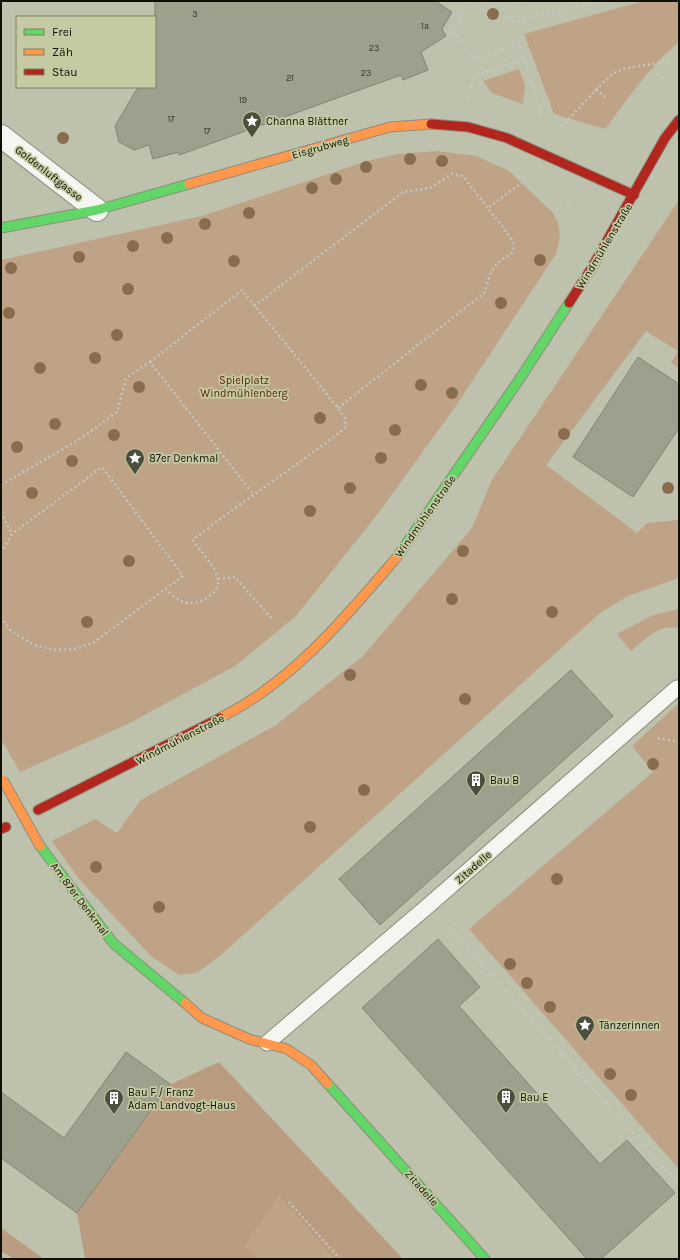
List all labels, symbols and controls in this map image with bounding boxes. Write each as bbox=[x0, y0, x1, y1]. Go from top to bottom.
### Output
house number: 3 bbox=[192, 9, 198, 19]
legend bbox=[16, 16, 156, 88]
house number: 1a bbox=[421, 21, 429, 31]
text: Frei bbox=[52, 25, 72, 39]
house number: 23 bbox=[369, 43, 379, 53]
text: Zäh bbox=[52, 45, 73, 59]
text: Stau bbox=[52, 65, 78, 79]
house number: 23 bbox=[361, 68, 371, 78]
house number: 21 bbox=[286, 73, 294, 83]
house number: 19 bbox=[239, 95, 247, 105]
place icon: Channa Blättner bbox=[241, 110, 263, 138]
house number: 17 bbox=[167, 114, 175, 124]
place label: Channa Blättner bbox=[266, 115, 348, 128]
house number: 17 bbox=[203, 126, 211, 136]
street label: Eisgrubweg bbox=[290, 133, 351, 162]
street label: Goldenluftgasse bbox=[12, 143, 85, 204]
street label: Windmühlenstraße bbox=[574, 201, 635, 291]
park label: Spielplatz Windmühlenberg bbox=[200, 374, 288, 400]
place icon: 87er Denkmal bbox=[124, 447, 146, 475]
place label: 87er Denkmal bbox=[149, 452, 218, 465]
street label: Windmühlenstraße bbox=[392, 472, 459, 560]
street label: Windmühlenstraße bbox=[134, 711, 227, 767]
building icon: Bau B bbox=[465, 769, 487, 797]
place label: Bau B bbox=[490, 774, 519, 787]
street label: Zitadelle bbox=[452, 848, 494, 887]
street label: Am 87er Denkmal bbox=[48, 860, 111, 939]
place icon: Tänzerinnen bbox=[574, 1014, 596, 1042]
place label: Tänzerinnen bbox=[599, 1019, 660, 1032]
place label: Bau F / Franz Adam Landvogt-Haus bbox=[128, 1086, 236, 1112]
building icon: Bau E bbox=[495, 1086, 517, 1114]
building icon: Bau F / Franz Adam Landvogt-Haus bbox=[103, 1087, 125, 1115]
place label: Bau E bbox=[520, 1091, 548, 1104]
street label: Zitadelle bbox=[402, 1168, 441, 1209]

